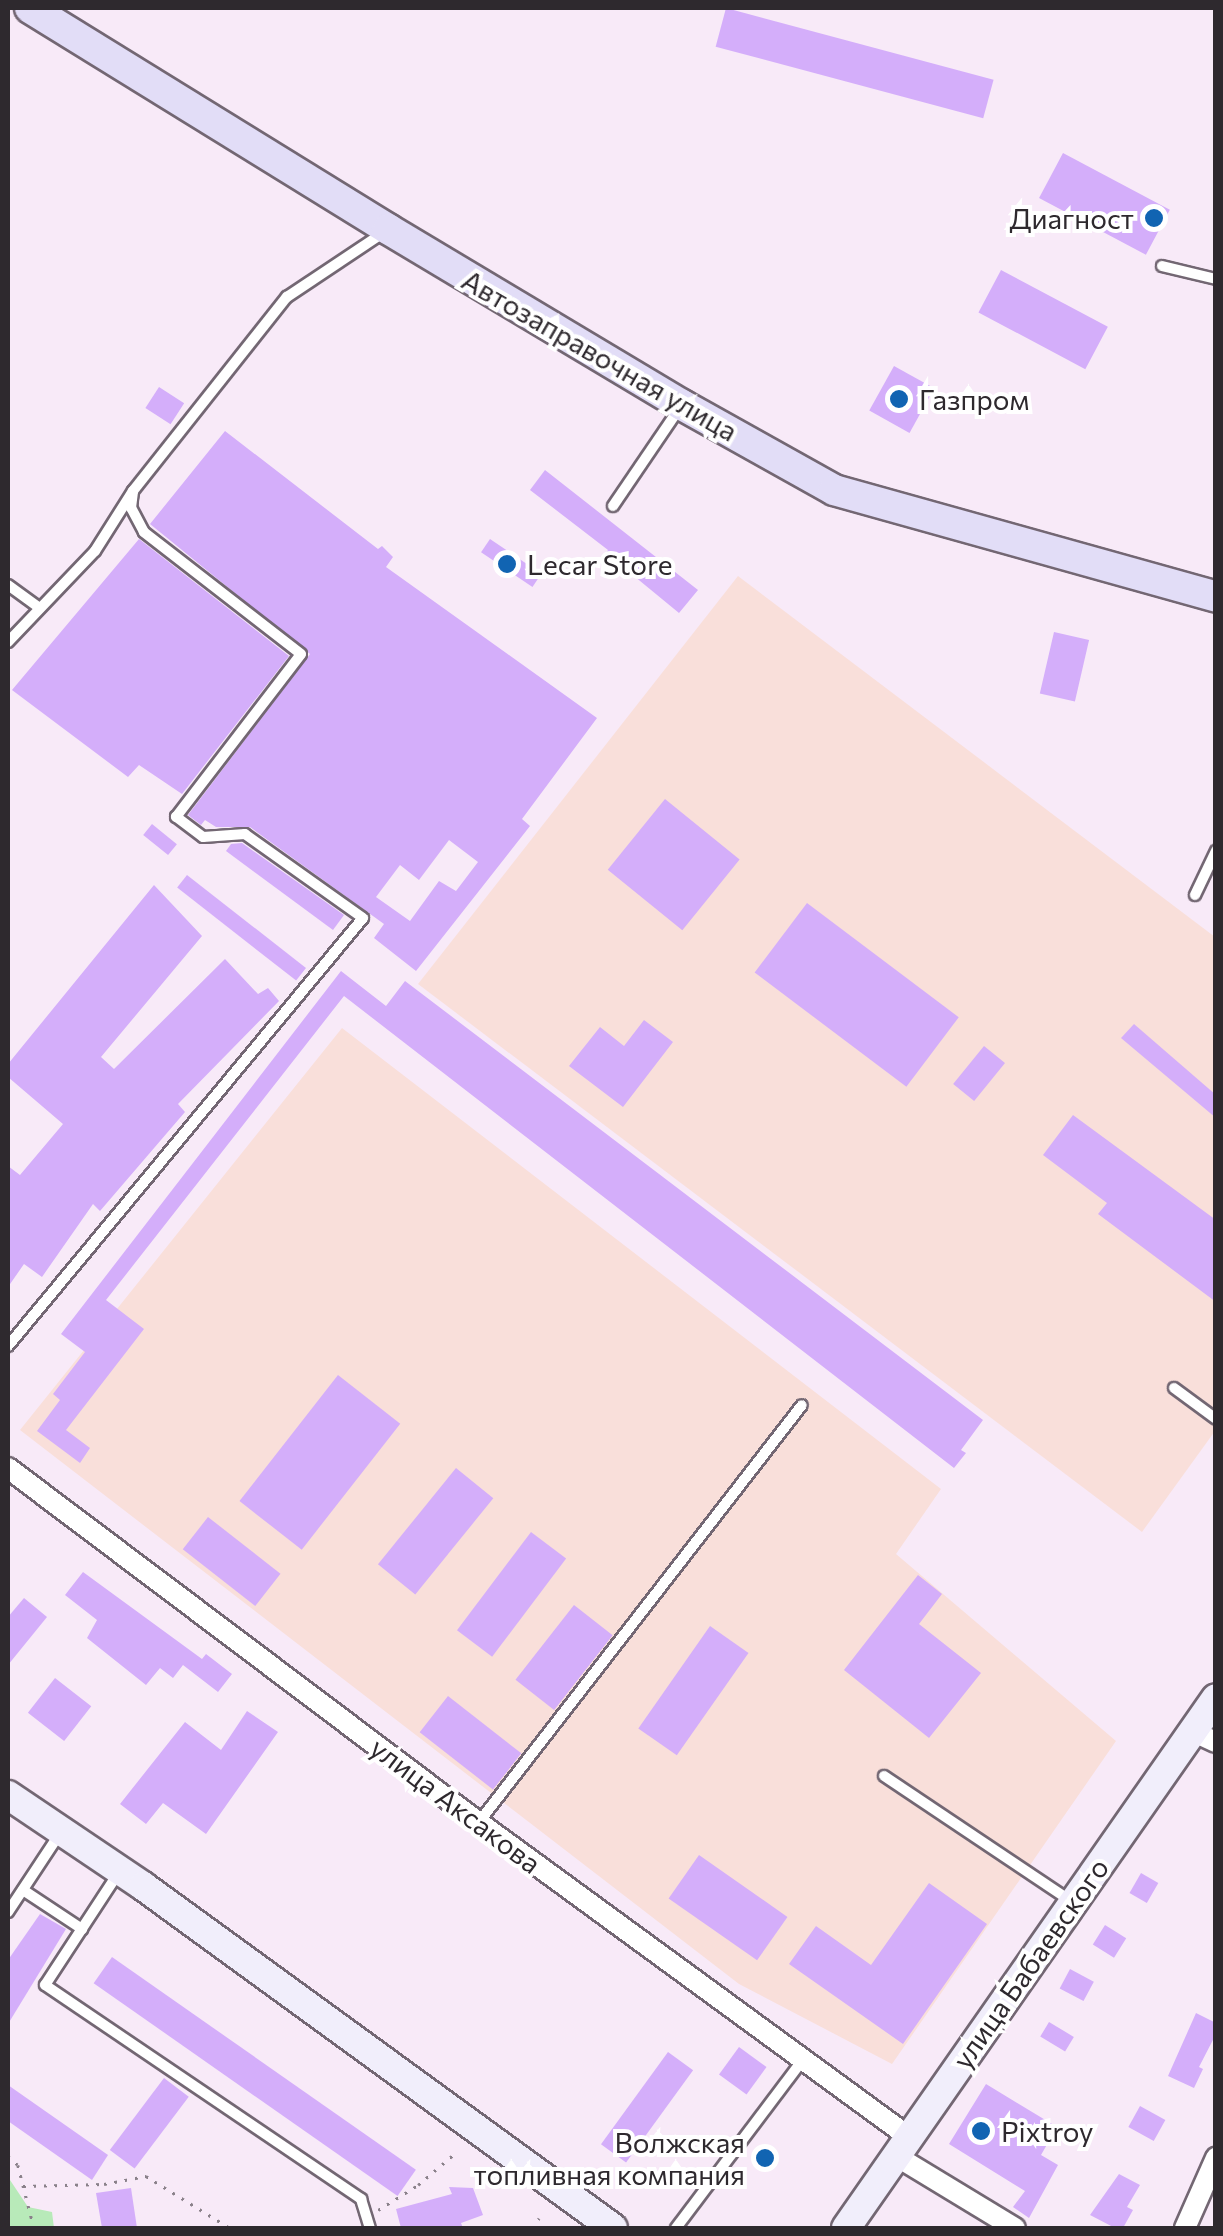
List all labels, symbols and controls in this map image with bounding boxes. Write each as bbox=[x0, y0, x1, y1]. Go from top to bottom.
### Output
place label: Диагност bbox=[1010, 201, 1134, 235]
marker: Диагност bbox=[1143, 207, 1165, 229]
street label: Автозаправочная улица bbox=[456, 262, 744, 448]
place label: Газпром bbox=[919, 382, 1029, 416]
marker: Газпром bbox=[888, 388, 910, 410]
place label: Lecar Store bbox=[527, 547, 672, 581]
marker: Lecar Store bbox=[496, 553, 518, 575]
street label: улица Аксакова bbox=[364, 1730, 548, 1880]
street label: улица Бабаевского bbox=[945, 1851, 1115, 2075]
place label: Pixtroy bbox=[1001, 2114, 1094, 2148]
marker: Pixtroy bbox=[970, 2120, 992, 2142]
place label: Волжская топливная компания bbox=[474, 2125, 745, 2191]
marker: Волжская топливная компания bbox=[754, 2147, 776, 2169]

